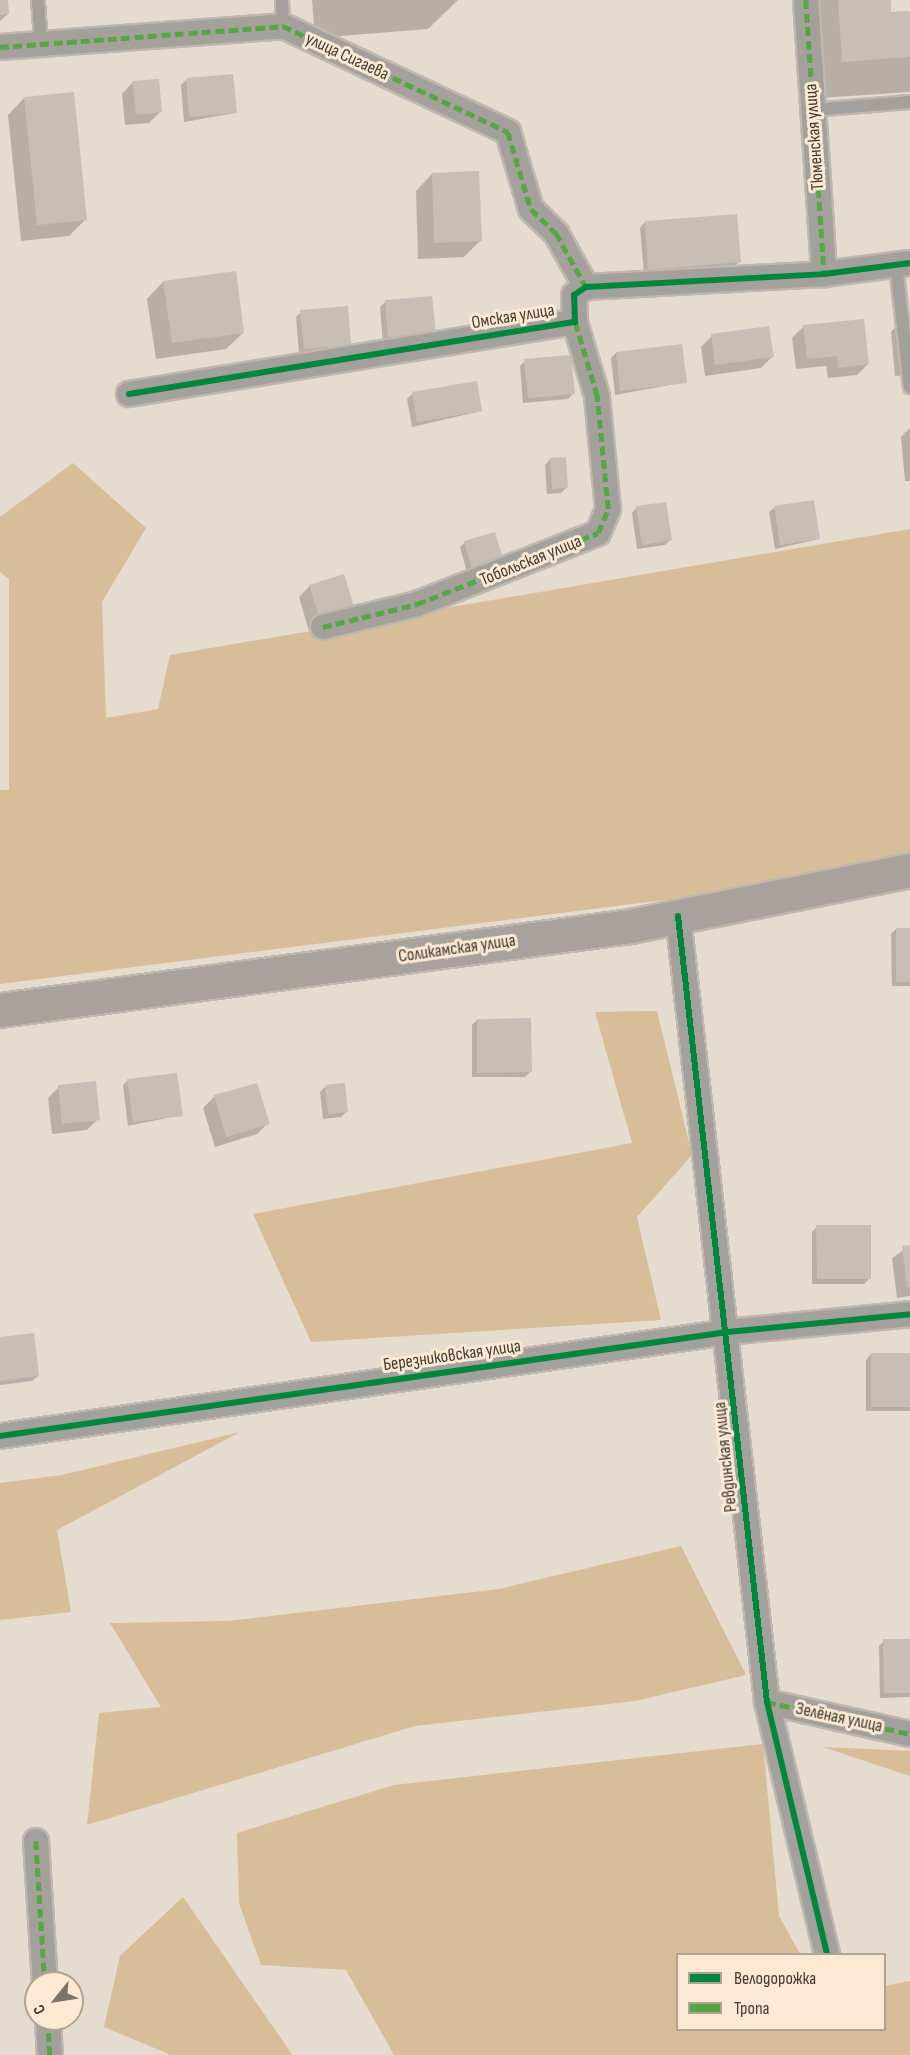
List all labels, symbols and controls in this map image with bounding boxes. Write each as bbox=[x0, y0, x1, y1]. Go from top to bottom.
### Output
street label: улица Сигаева bbox=[302, 28, 392, 86]
street label: Тюменская улица bbox=[801, 83, 829, 191]
street label: Омская улица bbox=[470, 300, 556, 334]
street label: Тобольская улица bbox=[477, 531, 585, 591]
street label: Соликамская улица bbox=[397, 930, 517, 968]
street label: Березниковская улица bbox=[382, 1336, 522, 1376]
street label: Ревдинская улица bbox=[709, 1401, 743, 1513]
street label: Зелёная улица bbox=[794, 1698, 884, 1738]
legend bbox=[676, 1953, 886, 2031]
text: Велодорожка bbox=[734, 1968, 816, 1989]
north arrow bbox=[24, 1971, 84, 2031]
text: Тропа bbox=[734, 1998, 770, 2019]
text: С bbox=[29, 2001, 50, 2018]

